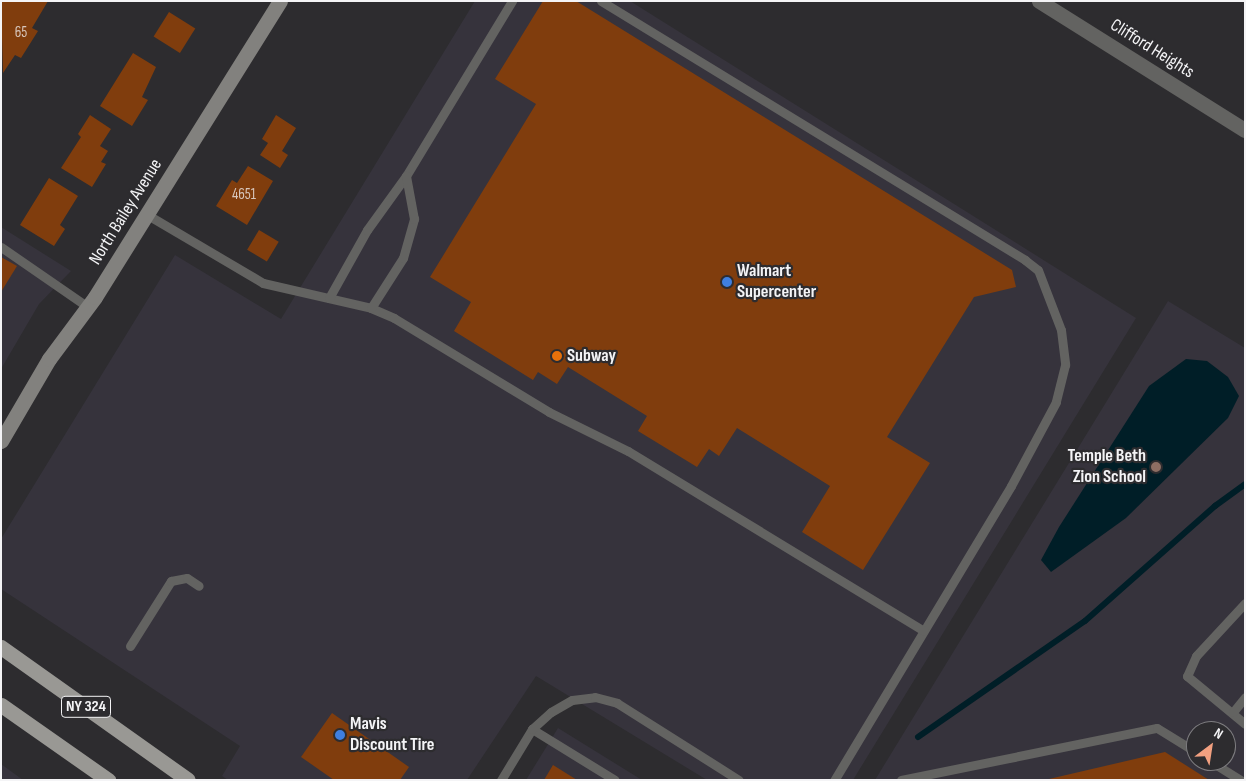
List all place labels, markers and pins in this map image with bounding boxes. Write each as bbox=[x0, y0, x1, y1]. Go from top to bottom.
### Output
place label: Walmart Supercenter bbox=[737, 261, 816, 304]
marker: Walmart Supercenter bbox=[721, 276, 733, 288]
place label: Subway bbox=[567, 345, 616, 367]
marker: Subway bbox=[551, 350, 563, 362]
place label: Temple Beth Zion School bbox=[1068, 446, 1146, 488]
marker: Temple Beth Zion School bbox=[1150, 461, 1162, 473]
place label: Mavis Discount Tire bbox=[350, 714, 435, 756]
marker: Mavis Discount Tire bbox=[334, 729, 346, 741]

